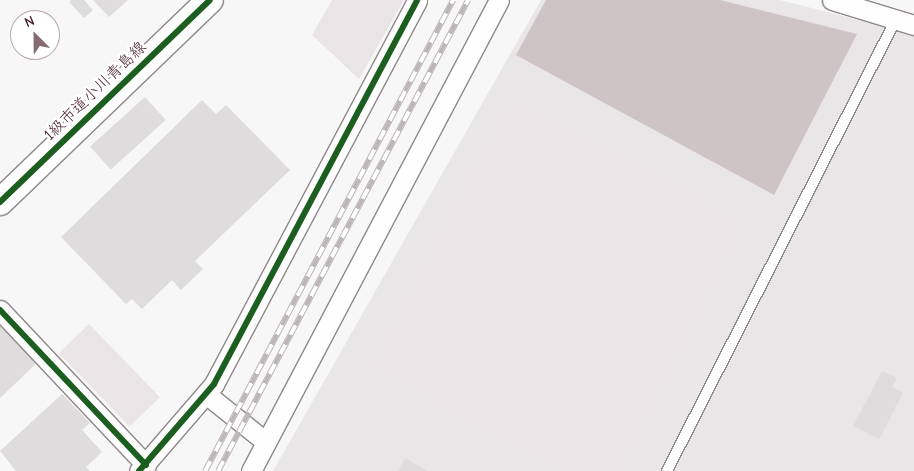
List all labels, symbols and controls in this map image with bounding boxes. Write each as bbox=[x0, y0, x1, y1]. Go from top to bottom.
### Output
north arrow bbox=[10, 10, 60, 60]
text: N bbox=[22, 12, 37, 31]
street label: 1級市道小川青島線 bbox=[40, 37, 150, 145]

